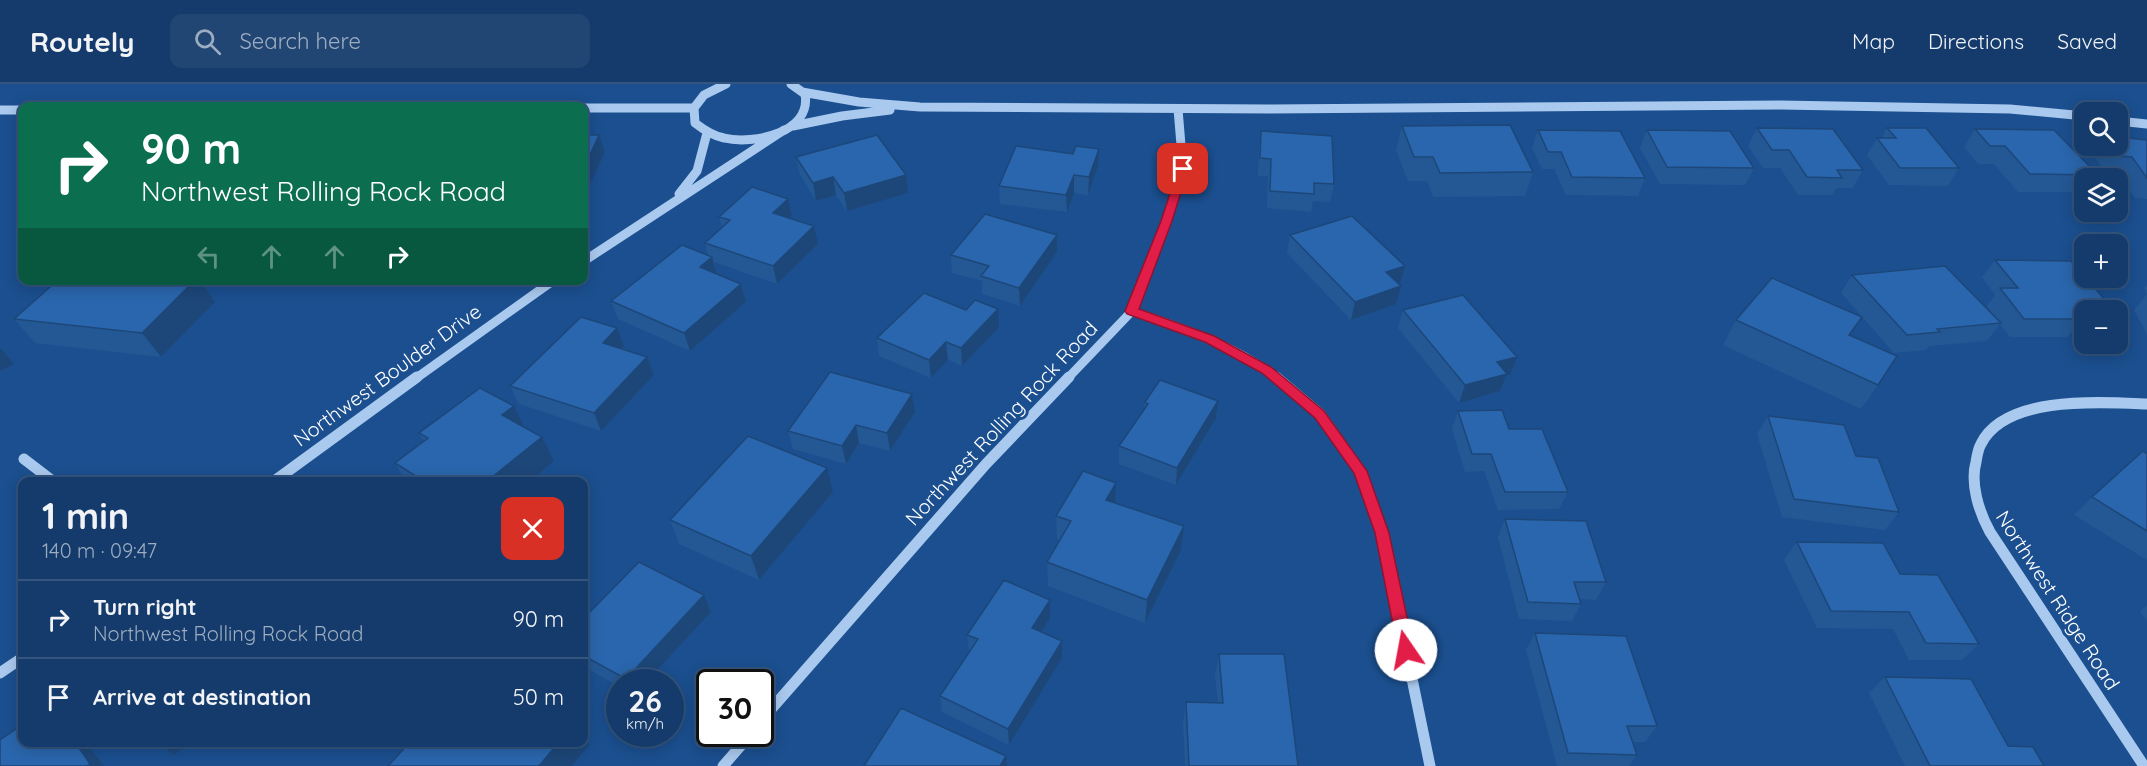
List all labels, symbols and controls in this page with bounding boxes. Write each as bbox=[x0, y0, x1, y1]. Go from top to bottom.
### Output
search box bbox=[170, 14, 590, 68]
text: Routely bbox=[30, 24, 134, 59]
icon: search bbox=[191, 25, 224, 58]
text: Search here bbox=[239, 27, 361, 55]
text: Map bbox=[1852, 28, 1895, 54]
text: Directions bbox=[1928, 28, 2024, 54]
text: Saved bbox=[2057, 28, 2117, 54]
map controls bbox=[2074, 102, 2128, 354]
button: search bbox=[2074, 102, 2128, 156]
text: 90 m bbox=[141, 122, 241, 175]
icon: right bbox=[42, 126, 120, 204]
pin bbox=[1157, 143, 1208, 194]
icon: arrive bbox=[1166, 152, 1199, 185]
button: layers bbox=[2074, 168, 2128, 222]
text: Northwest Rolling Rock Road bbox=[141, 174, 506, 208]
button: + bbox=[2074, 234, 2128, 288]
icon: left bbox=[192, 240, 225, 273]
icon: ahead bbox=[255, 240, 288, 273]
icon: ahead bbox=[318, 240, 351, 273]
icon: right bbox=[381, 240, 414, 273]
street label: Northwest Boulder Drive bbox=[288, 298, 486, 452]
button: − bbox=[2074, 300, 2128, 354]
street label: Northwest Rolling Rock Road bbox=[900, 316, 1102, 530]
text: 1 min bbox=[42, 493, 129, 538]
button: close bbox=[501, 497, 564, 560]
street label: Northwest Ridge Road bbox=[1991, 506, 2125, 694]
text: 140 m · 09:47 bbox=[42, 538, 157, 563]
text: Turn right bbox=[93, 593, 197, 621]
icon: right bbox=[42, 603, 75, 636]
text: 90 m bbox=[513, 605, 564, 633]
position arrow bbox=[1374, 618, 1438, 682]
text: Northwest Rolling Rock Road bbox=[93, 621, 363, 646]
speed limit sign: 30 bbox=[696, 669, 774, 747]
icon: arrive bbox=[42, 681, 75, 714]
text: 26 bbox=[628, 682, 662, 720]
text: Arrive at destination bbox=[93, 683, 311, 711]
text: 50 m bbox=[513, 683, 564, 711]
text: km/h bbox=[626, 714, 664, 733]

